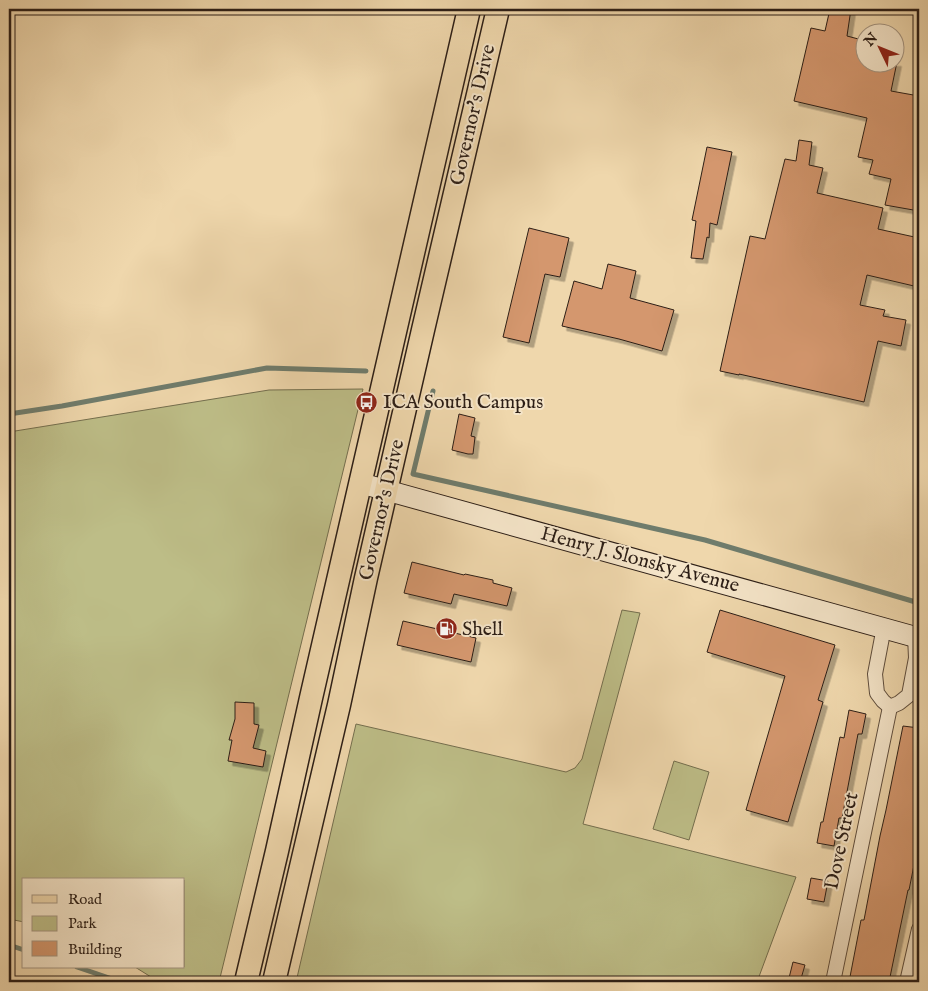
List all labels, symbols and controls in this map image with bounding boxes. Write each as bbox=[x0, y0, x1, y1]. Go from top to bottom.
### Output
north arrow bbox=[856, 22, 906, 72]
text: N bbox=[860, 29, 882, 51]
street label: Governor's Drive bbox=[445, 42, 501, 188]
bus stop icon: ICA South Campus bbox=[355, 390, 379, 414]
place label: ICA South Campus bbox=[383, 390, 543, 415]
street label: Governor's Drive bbox=[354, 437, 410, 583]
street label: Henry J. Slonsky Avenue bbox=[538, 521, 742, 599]
fuel station icon: Shell bbox=[434, 617, 458, 641]
place label: Shell bbox=[462, 617, 503, 642]
street label: Dove Street bbox=[820, 790, 865, 892]
legend bbox=[22, 878, 185, 968]
text: Road bbox=[68, 890, 103, 909]
text: Park bbox=[68, 914, 98, 933]
text: Building bbox=[68, 940, 123, 959]

